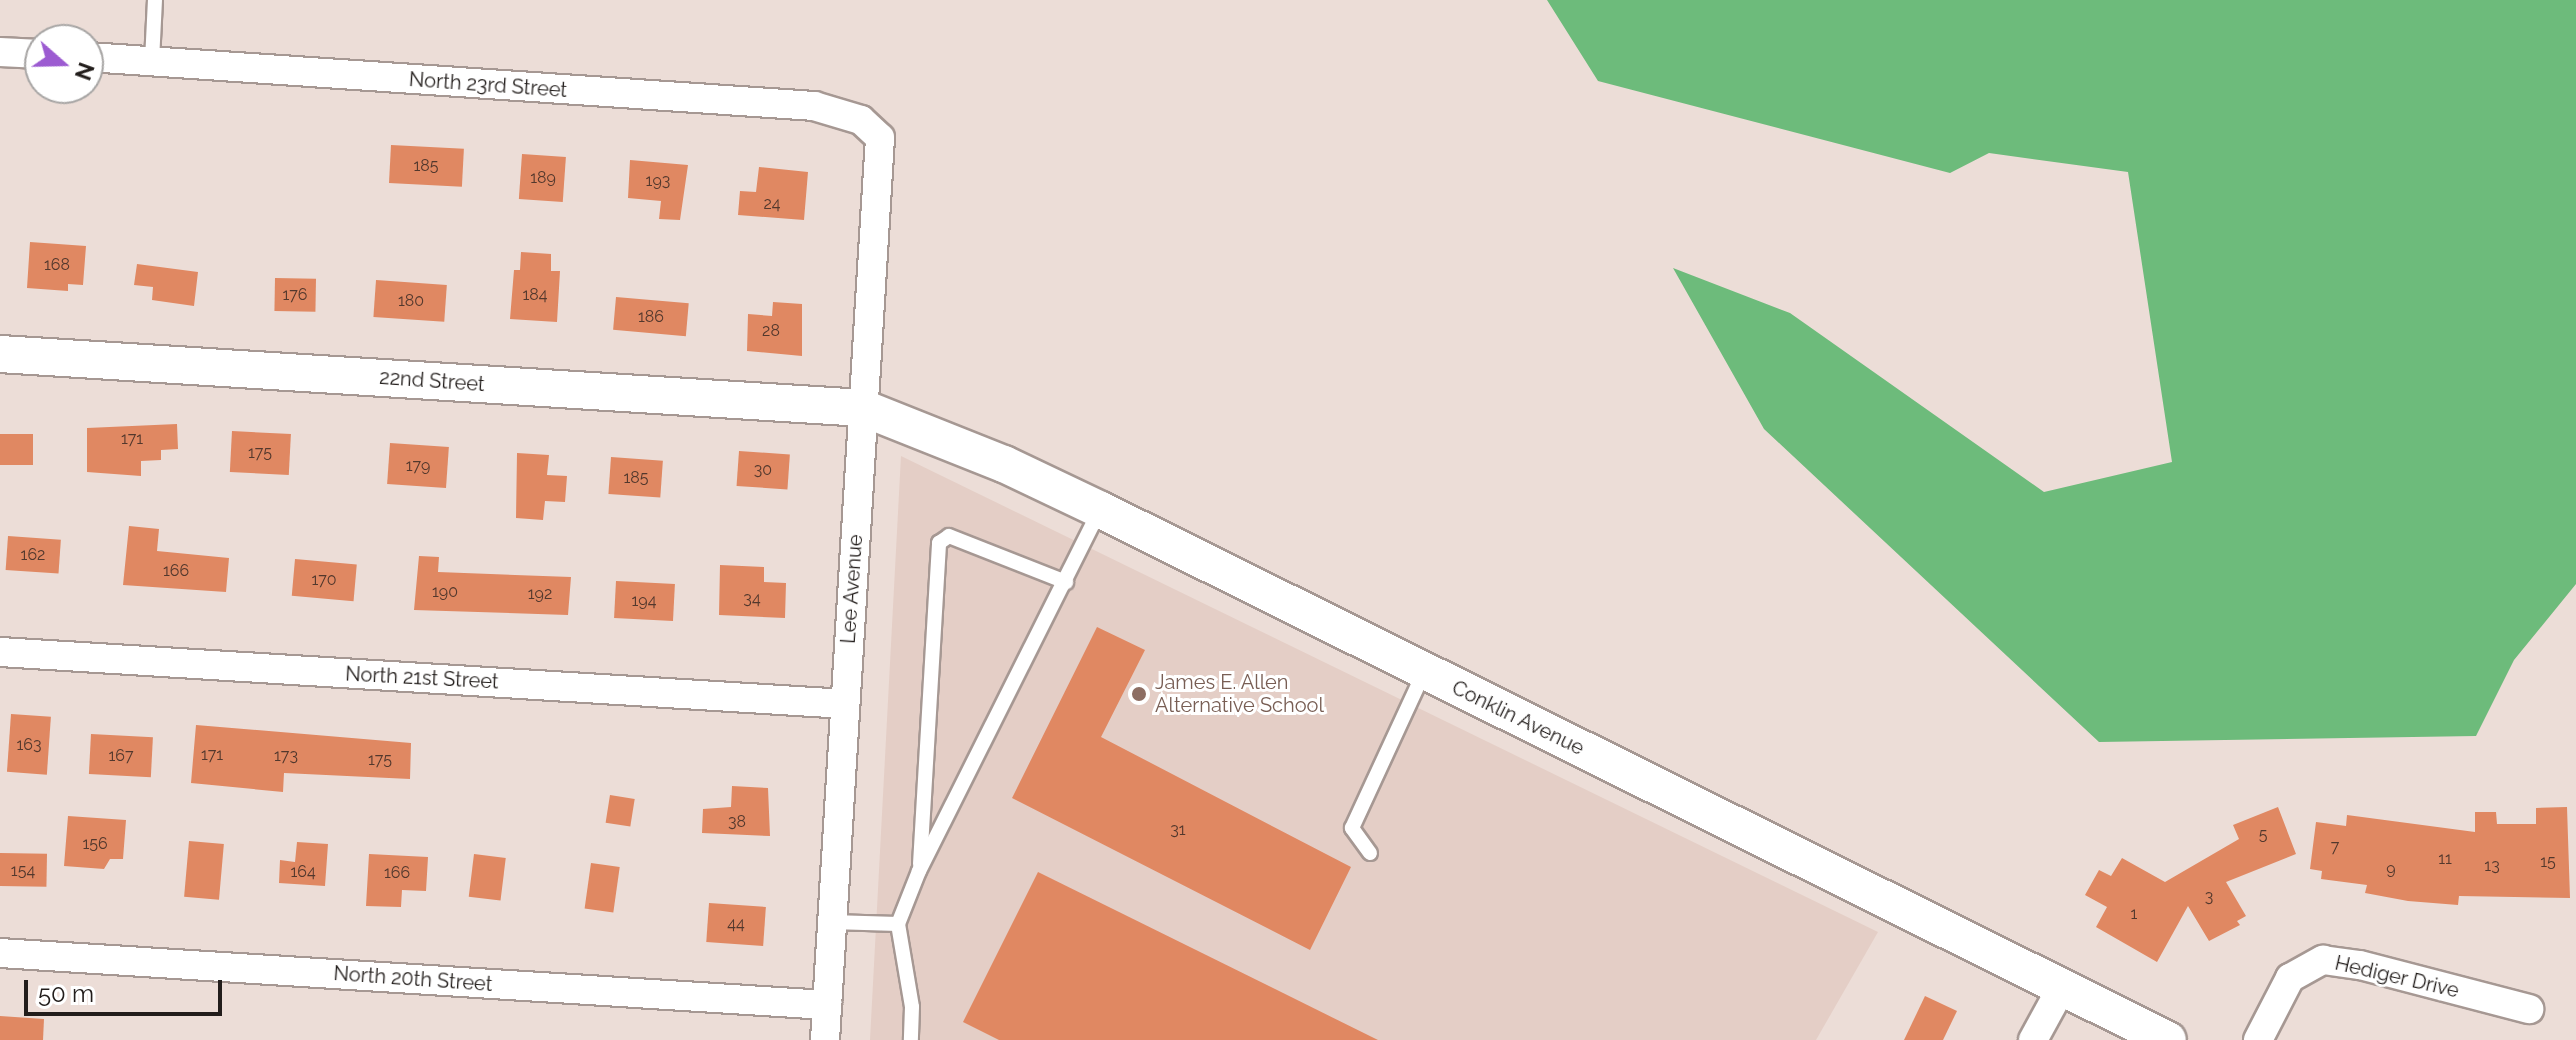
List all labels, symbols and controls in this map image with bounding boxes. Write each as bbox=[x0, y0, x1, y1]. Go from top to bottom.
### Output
north arrow bbox=[24, 24, 104, 104]
text: N bbox=[70, 59, 100, 84]
street label: North 23rd Street bbox=[408, 68, 568, 102]
house number: 185 bbox=[413, 156, 439, 176]
house number: 189 bbox=[530, 168, 556, 188]
house number: 193 bbox=[646, 171, 670, 191]
house number: 24 bbox=[763, 194, 781, 214]
house number: 168 bbox=[44, 255, 70, 275]
house number: 176 bbox=[283, 285, 307, 305]
house number: 184 bbox=[522, 285, 548, 305]
house number: 180 bbox=[398, 291, 424, 311]
house number: 186 bbox=[638, 307, 664, 327]
house number: 28 bbox=[762, 321, 780, 341]
street label: 22nd Street bbox=[379, 365, 485, 397]
house number: 171 bbox=[121, 429, 143, 449]
house number: 175 bbox=[248, 443, 272, 463]
house number: 179 bbox=[406, 456, 430, 476]
house number: 30 bbox=[754, 460, 772, 480]
house number: 185 bbox=[623, 468, 649, 488]
street label: Lee Avenue bbox=[836, 533, 868, 645]
house number: 162 bbox=[21, 545, 45, 565]
house number: 166 bbox=[163, 561, 189, 581]
house number: 170 bbox=[311, 570, 337, 590]
house number: 190 bbox=[432, 582, 458, 602]
house number: 192 bbox=[528, 584, 552, 604]
house number: 34 bbox=[743, 589, 761, 609]
house number: 194 bbox=[632, 591, 656, 611]
street label: North 21st Street bbox=[345, 662, 499, 694]
place label: James E. Allen Alternative School bbox=[1155, 670, 1324, 717]
street label: Conklin Avenue bbox=[1448, 676, 1588, 760]
marker: James E. Allen Alternative School bbox=[1130, 685, 1148, 703]
house number: 163 bbox=[16, 735, 42, 755]
house number: 171 bbox=[201, 745, 223, 765]
house number: 167 bbox=[108, 746, 134, 766]
house number: 173 bbox=[274, 746, 298, 766]
house number: 175 bbox=[368, 750, 392, 770]
house number: 38 bbox=[728, 812, 746, 832]
house number: 31 bbox=[1170, 820, 1186, 840]
house number: 5 bbox=[2259, 825, 2267, 845]
house number: 156 bbox=[82, 834, 108, 854]
house number: 7 bbox=[2331, 837, 2339, 857]
house number: 11 bbox=[2438, 849, 2452, 869]
house number: 15 bbox=[2540, 852, 2556, 872]
house number: 13 bbox=[2484, 856, 2500, 876]
house number: 9 bbox=[2386, 859, 2396, 879]
house number: 154 bbox=[11, 861, 35, 881]
house number: 164 bbox=[290, 862, 316, 882]
house number: 166 bbox=[384, 863, 410, 883]
house number: 3 bbox=[2205, 887, 2213, 907]
house number: 1 bbox=[2131, 904, 2137, 924]
house number: 44 bbox=[727, 914, 745, 934]
street label: Hediger Drive bbox=[2332, 951, 2462, 1003]
street label: North 20th Street bbox=[333, 961, 493, 997]
scale bar bbox=[28, 964, 226, 1014]
text: 50 m bbox=[38, 979, 94, 1008]

